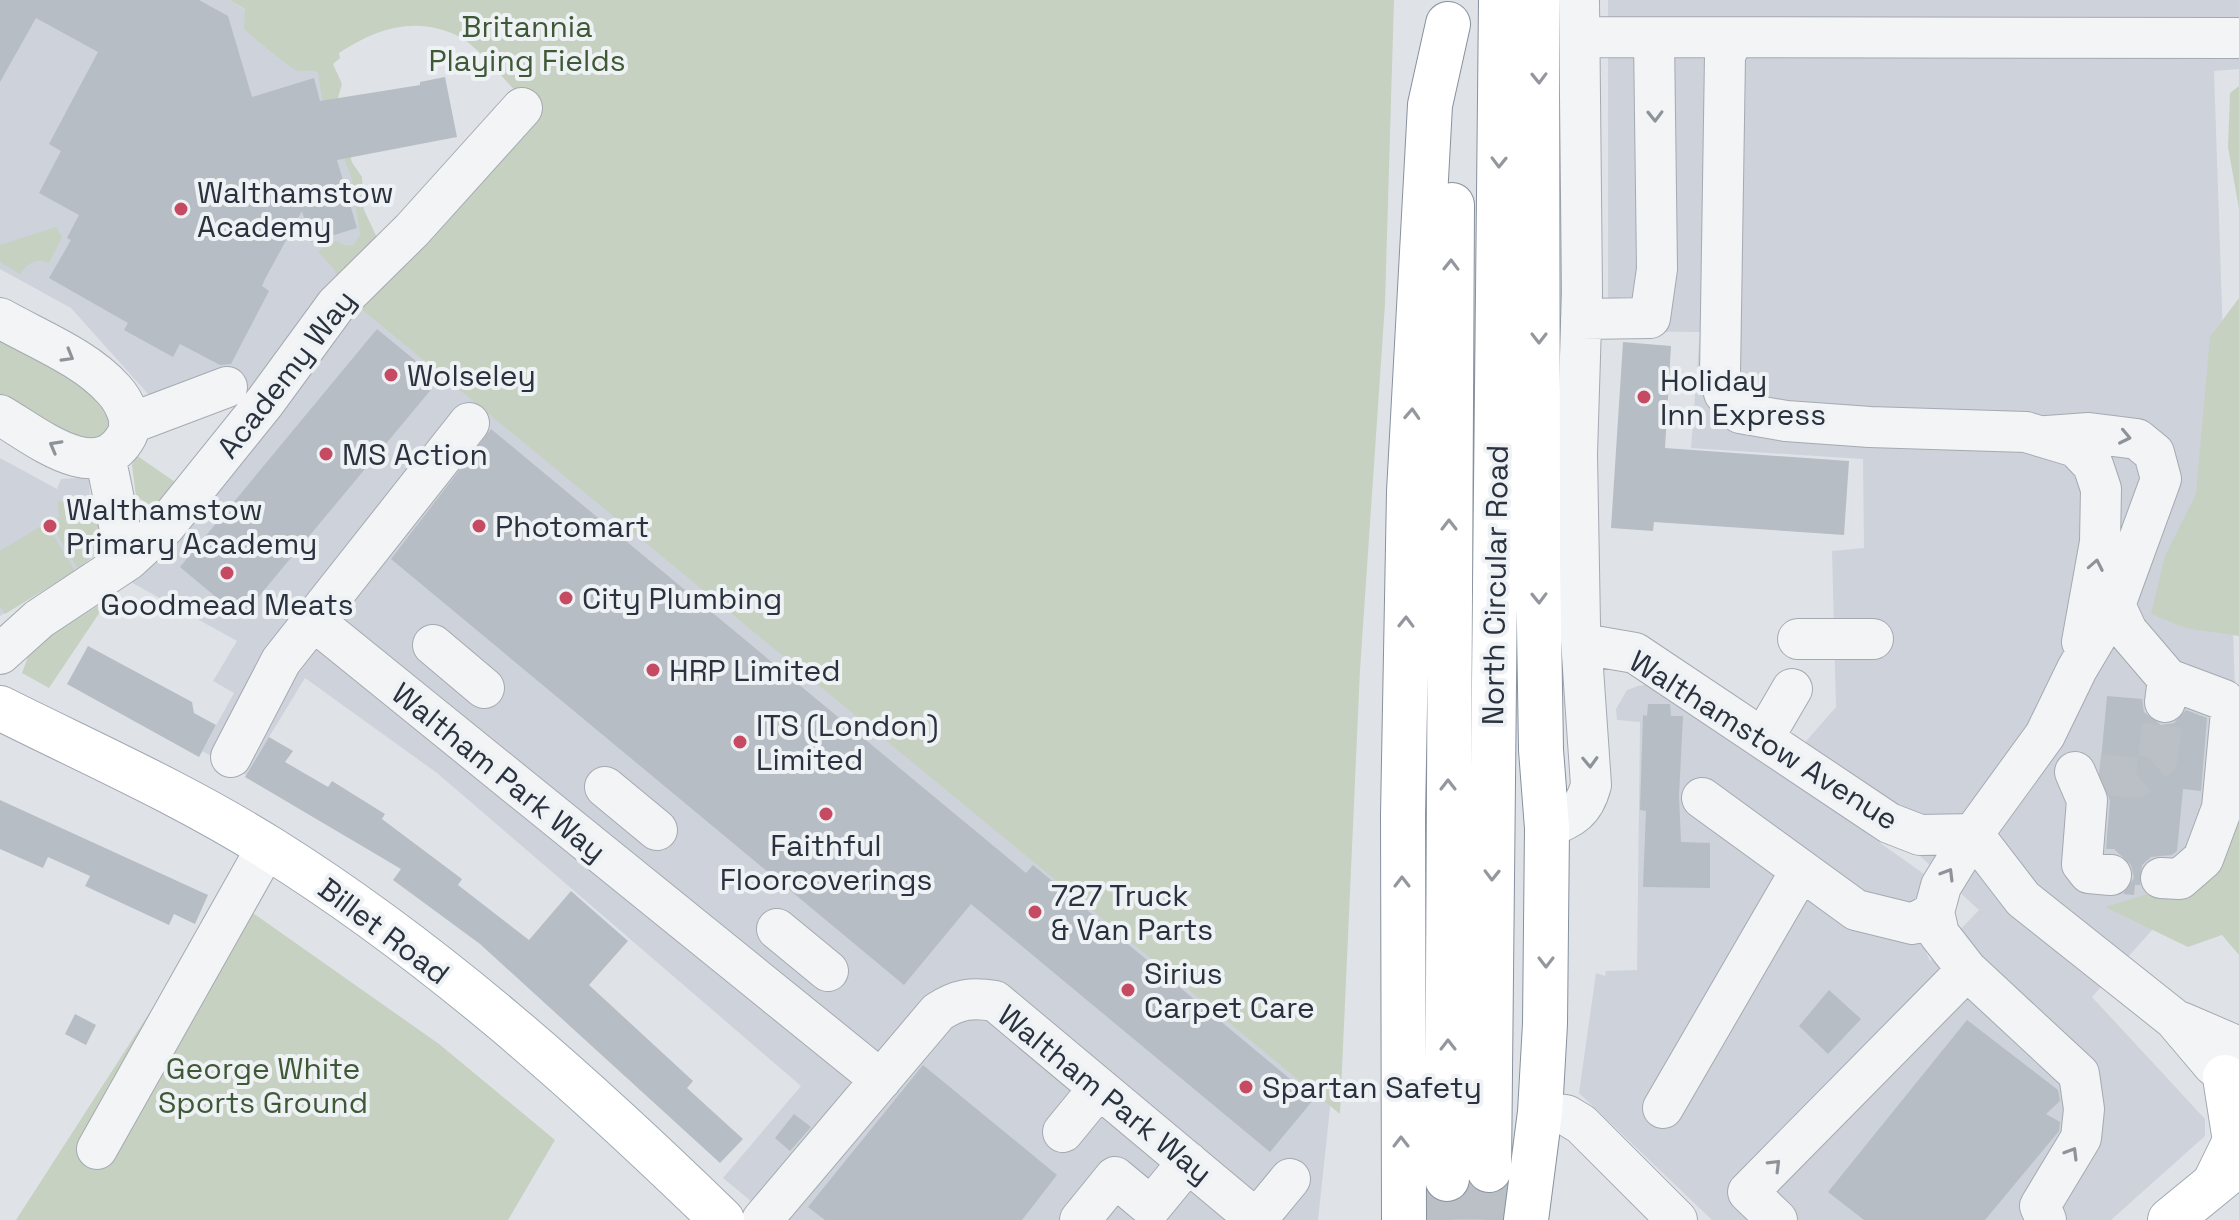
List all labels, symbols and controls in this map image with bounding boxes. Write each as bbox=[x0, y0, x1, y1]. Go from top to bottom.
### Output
park label: Britannia Playing Fields bbox=[428, 7, 626, 80]
one-way arrow bbox=[1531, 72, 1548, 85]
one-way arrow bbox=[1646, 110, 1664, 123]
one-way arrow bbox=[1490, 156, 1508, 169]
place label: Walthamstow Academy bbox=[197, 173, 394, 246]
marker: Walthamstow Academy bbox=[172, 200, 190, 218]
one-way arrow bbox=[1442, 258, 1460, 271]
street label: Academy Way bbox=[208, 282, 364, 466]
one-way arrow bbox=[1530, 332, 1548, 345]
one-way arrow bbox=[59, 346, 74, 362]
place label: Wolseley bbox=[407, 356, 536, 395]
place label: Holiday Inn Express bbox=[1660, 361, 1826, 434]
marker: Wolseley bbox=[382, 366, 400, 384]
marker: Holiday Inn Express bbox=[1635, 388, 1653, 406]
one-way arrow bbox=[1404, 407, 1421, 420]
one-way arrow bbox=[2117, 428, 2131, 445]
place label: MS Action bbox=[342, 435, 488, 474]
one-way arrow bbox=[49, 440, 64, 456]
street label: North Circular Road bbox=[1473, 444, 1517, 726]
marker: MS Action bbox=[317, 445, 335, 463]
place label: Walthamstow Primary Academy bbox=[66, 490, 317, 563]
place label: Photomart bbox=[495, 507, 649, 546]
marker: Walthamstow Primary Academy bbox=[41, 517, 59, 535]
marker: Photomart bbox=[470, 517, 488, 535]
one-way arrow bbox=[1440, 518, 1458, 531]
one-way arrow bbox=[2087, 559, 2104, 572]
marker: Goodmead Meats bbox=[218, 564, 236, 582]
place label: City Plumbing bbox=[582, 579, 782, 618]
place label: Goodmead Meats bbox=[100, 585, 354, 624]
marker: City Plumbing bbox=[557, 589, 575, 607]
one-way arrow bbox=[1530, 592, 1547, 605]
one-way arrow bbox=[1397, 615, 1415, 628]
street label: Walthamstow Avenue bbox=[1622, 641, 1906, 839]
place label: HRP Limited bbox=[669, 651, 841, 690]
marker: HRP Limited bbox=[644, 661, 662, 679]
street label: Waltham Park Way bbox=[384, 674, 614, 870]
place label: ITS (London) Limited bbox=[756, 706, 939, 779]
marker: ITS (London) Limited bbox=[731, 733, 749, 751]
one-way arrow bbox=[1581, 756, 1598, 769]
one-way arrow bbox=[1439, 778, 1457, 791]
marker: Faithful Floorcoverings bbox=[817, 805, 835, 823]
place label: Faithful Floorcoverings bbox=[720, 826, 932, 899]
one-way arrow bbox=[1939, 868, 1954, 883]
street label: Billet Road bbox=[311, 869, 457, 993]
one-way arrow bbox=[1483, 869, 1501, 882]
one-way arrow bbox=[1393, 875, 1411, 888]
place label: 727 Truck & Van Parts bbox=[1051, 876, 1213, 949]
marker: 727 Truck & Van Parts bbox=[1026, 903, 1044, 921]
place label: Sirius Carpet Care bbox=[1144, 954, 1315, 1027]
one-way arrow bbox=[1537, 956, 1555, 969]
marker: Sirius Carpet Care bbox=[1119, 981, 1137, 999]
street label: Waltham Park Way bbox=[990, 996, 1220, 1192]
one-way arrow bbox=[1439, 1038, 1457, 1051]
park label: George White Sports Ground bbox=[158, 1049, 368, 1122]
place label: Spartan Safety bbox=[1262, 1068, 1482, 1107]
marker: Spartan Safety bbox=[1237, 1078, 1255, 1096]
one-way arrow bbox=[1392, 1135, 1410, 1148]
one-way arrow bbox=[2063, 1147, 2078, 1162]
one-way arrow bbox=[1766, 1160, 1780, 1174]

